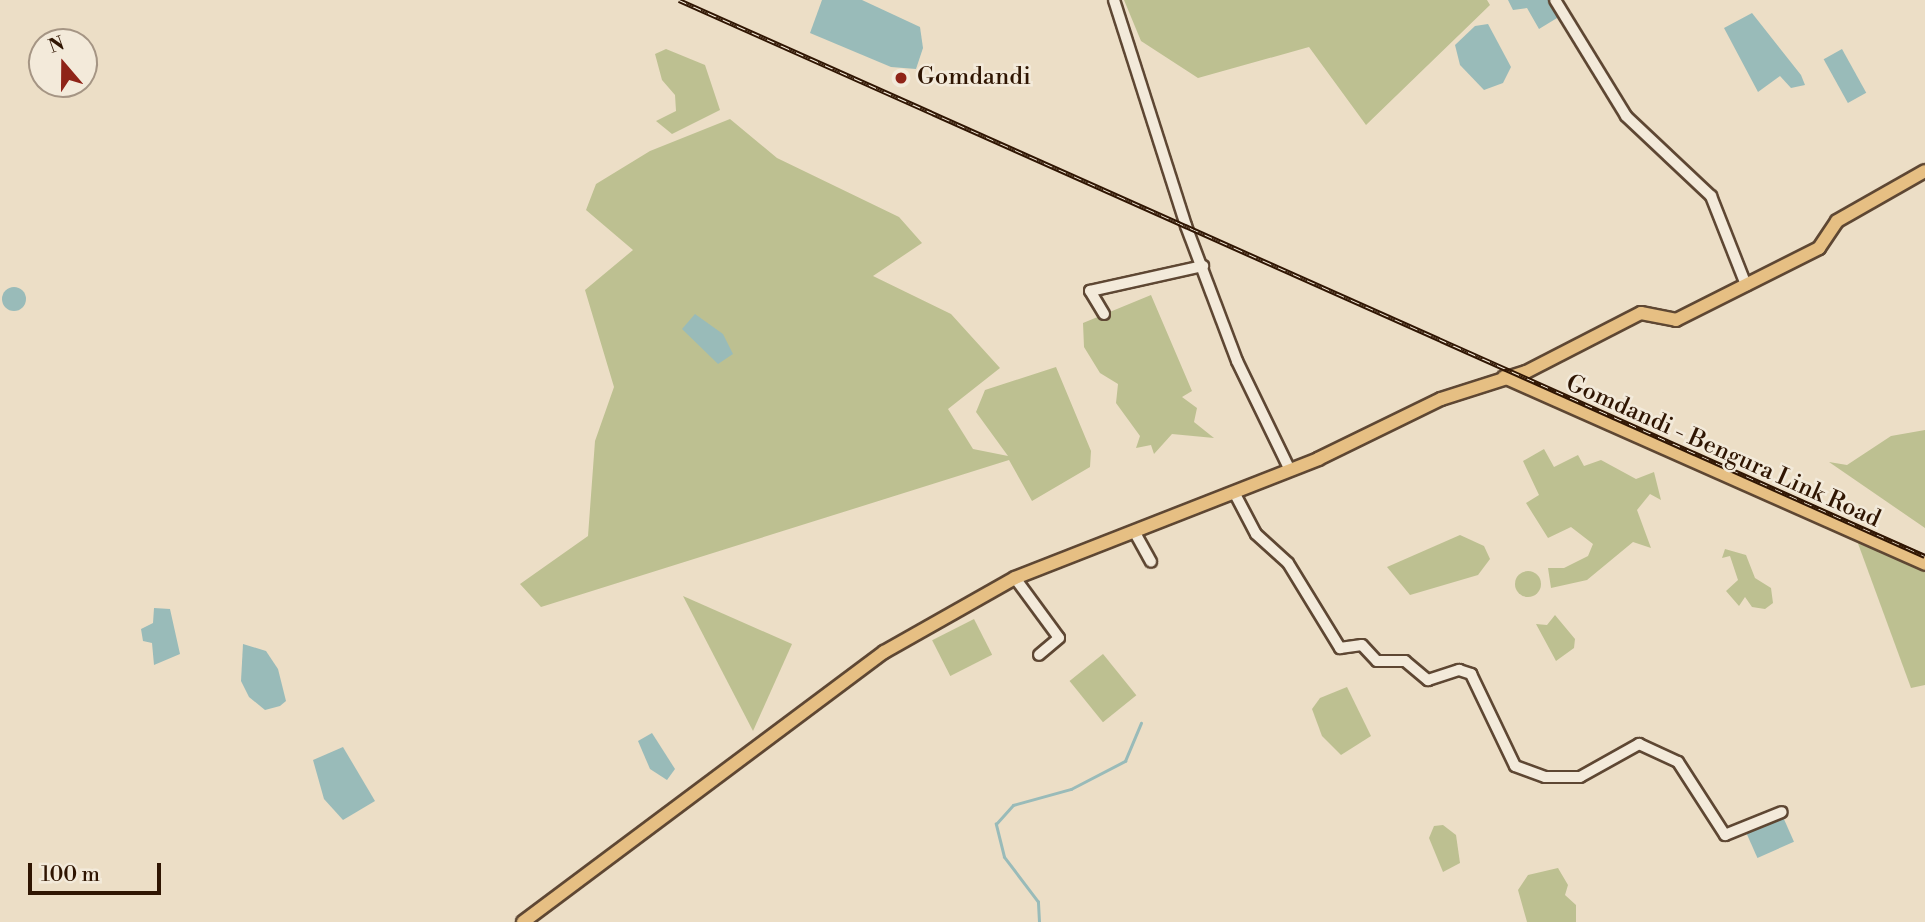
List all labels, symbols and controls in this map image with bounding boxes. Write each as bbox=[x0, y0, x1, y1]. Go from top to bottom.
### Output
north arrow bbox=[28, 28, 98, 98]
text: N bbox=[45, 31, 68, 59]
place label: Gomdandi bbox=[917, 64, 1031, 92]
marker: Gomdandi bbox=[891, 68, 911, 88]
street label: Gomdandi - Bengura Link Road bbox=[1561, 369, 1885, 535]
scale bar bbox=[32, 848, 164, 892]
text: 100 m bbox=[41, 862, 100, 888]

